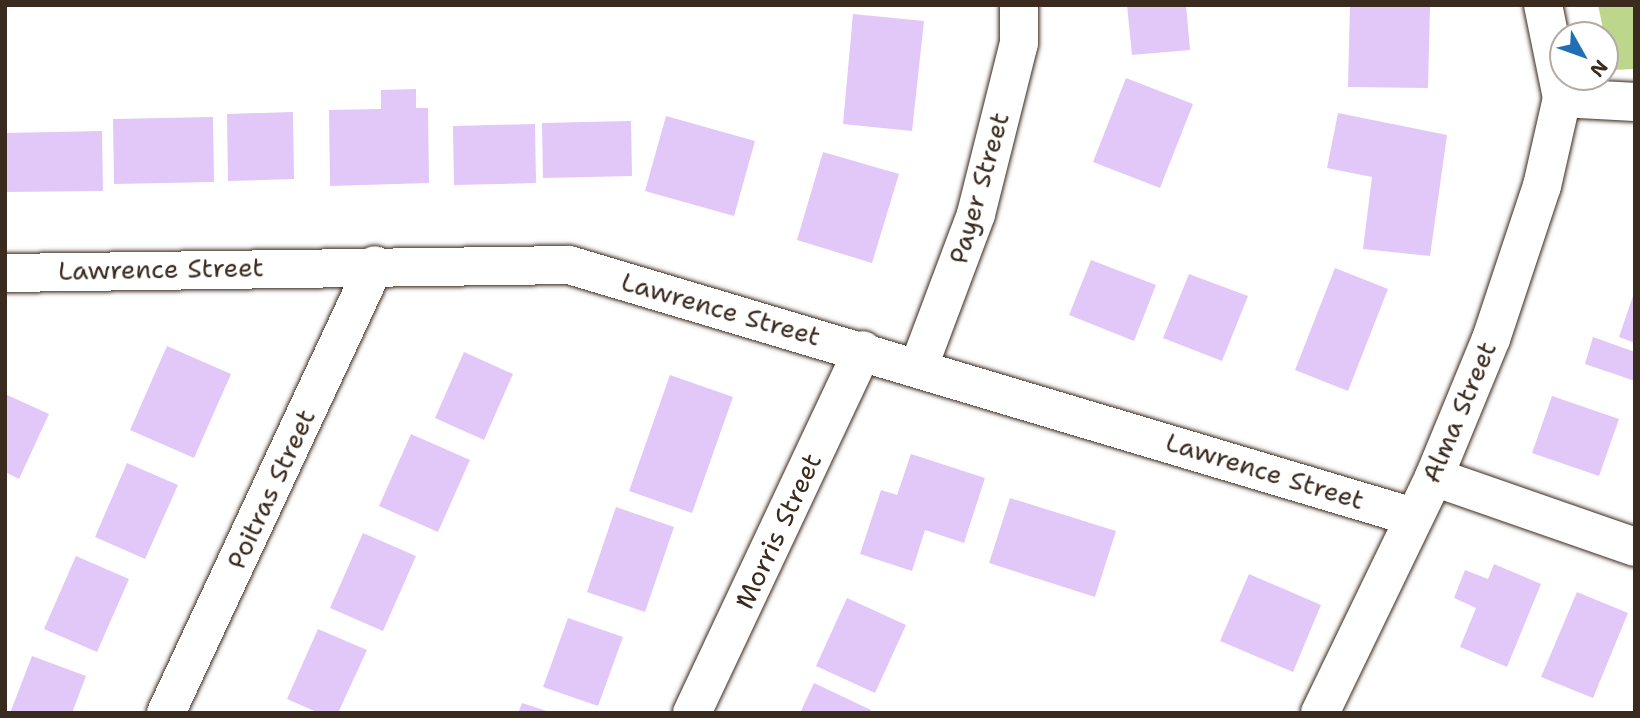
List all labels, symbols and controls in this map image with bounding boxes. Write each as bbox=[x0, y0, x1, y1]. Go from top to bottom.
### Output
north arrow bbox=[1549, 21, 1619, 91]
text: N bbox=[1585, 55, 1613, 82]
street label: Payer Street bbox=[942, 109, 1016, 267]
street label: Lawrence Street bbox=[58, 252, 264, 286]
street label: Lawrence Street bbox=[618, 266, 824, 352]
street label: Alma Street bbox=[1415, 337, 1503, 487]
street label: Poitras Street bbox=[220, 404, 322, 574]
street label: Lawrence Street bbox=[1162, 426, 1368, 516]
street label: Morris Street bbox=[728, 448, 828, 614]

